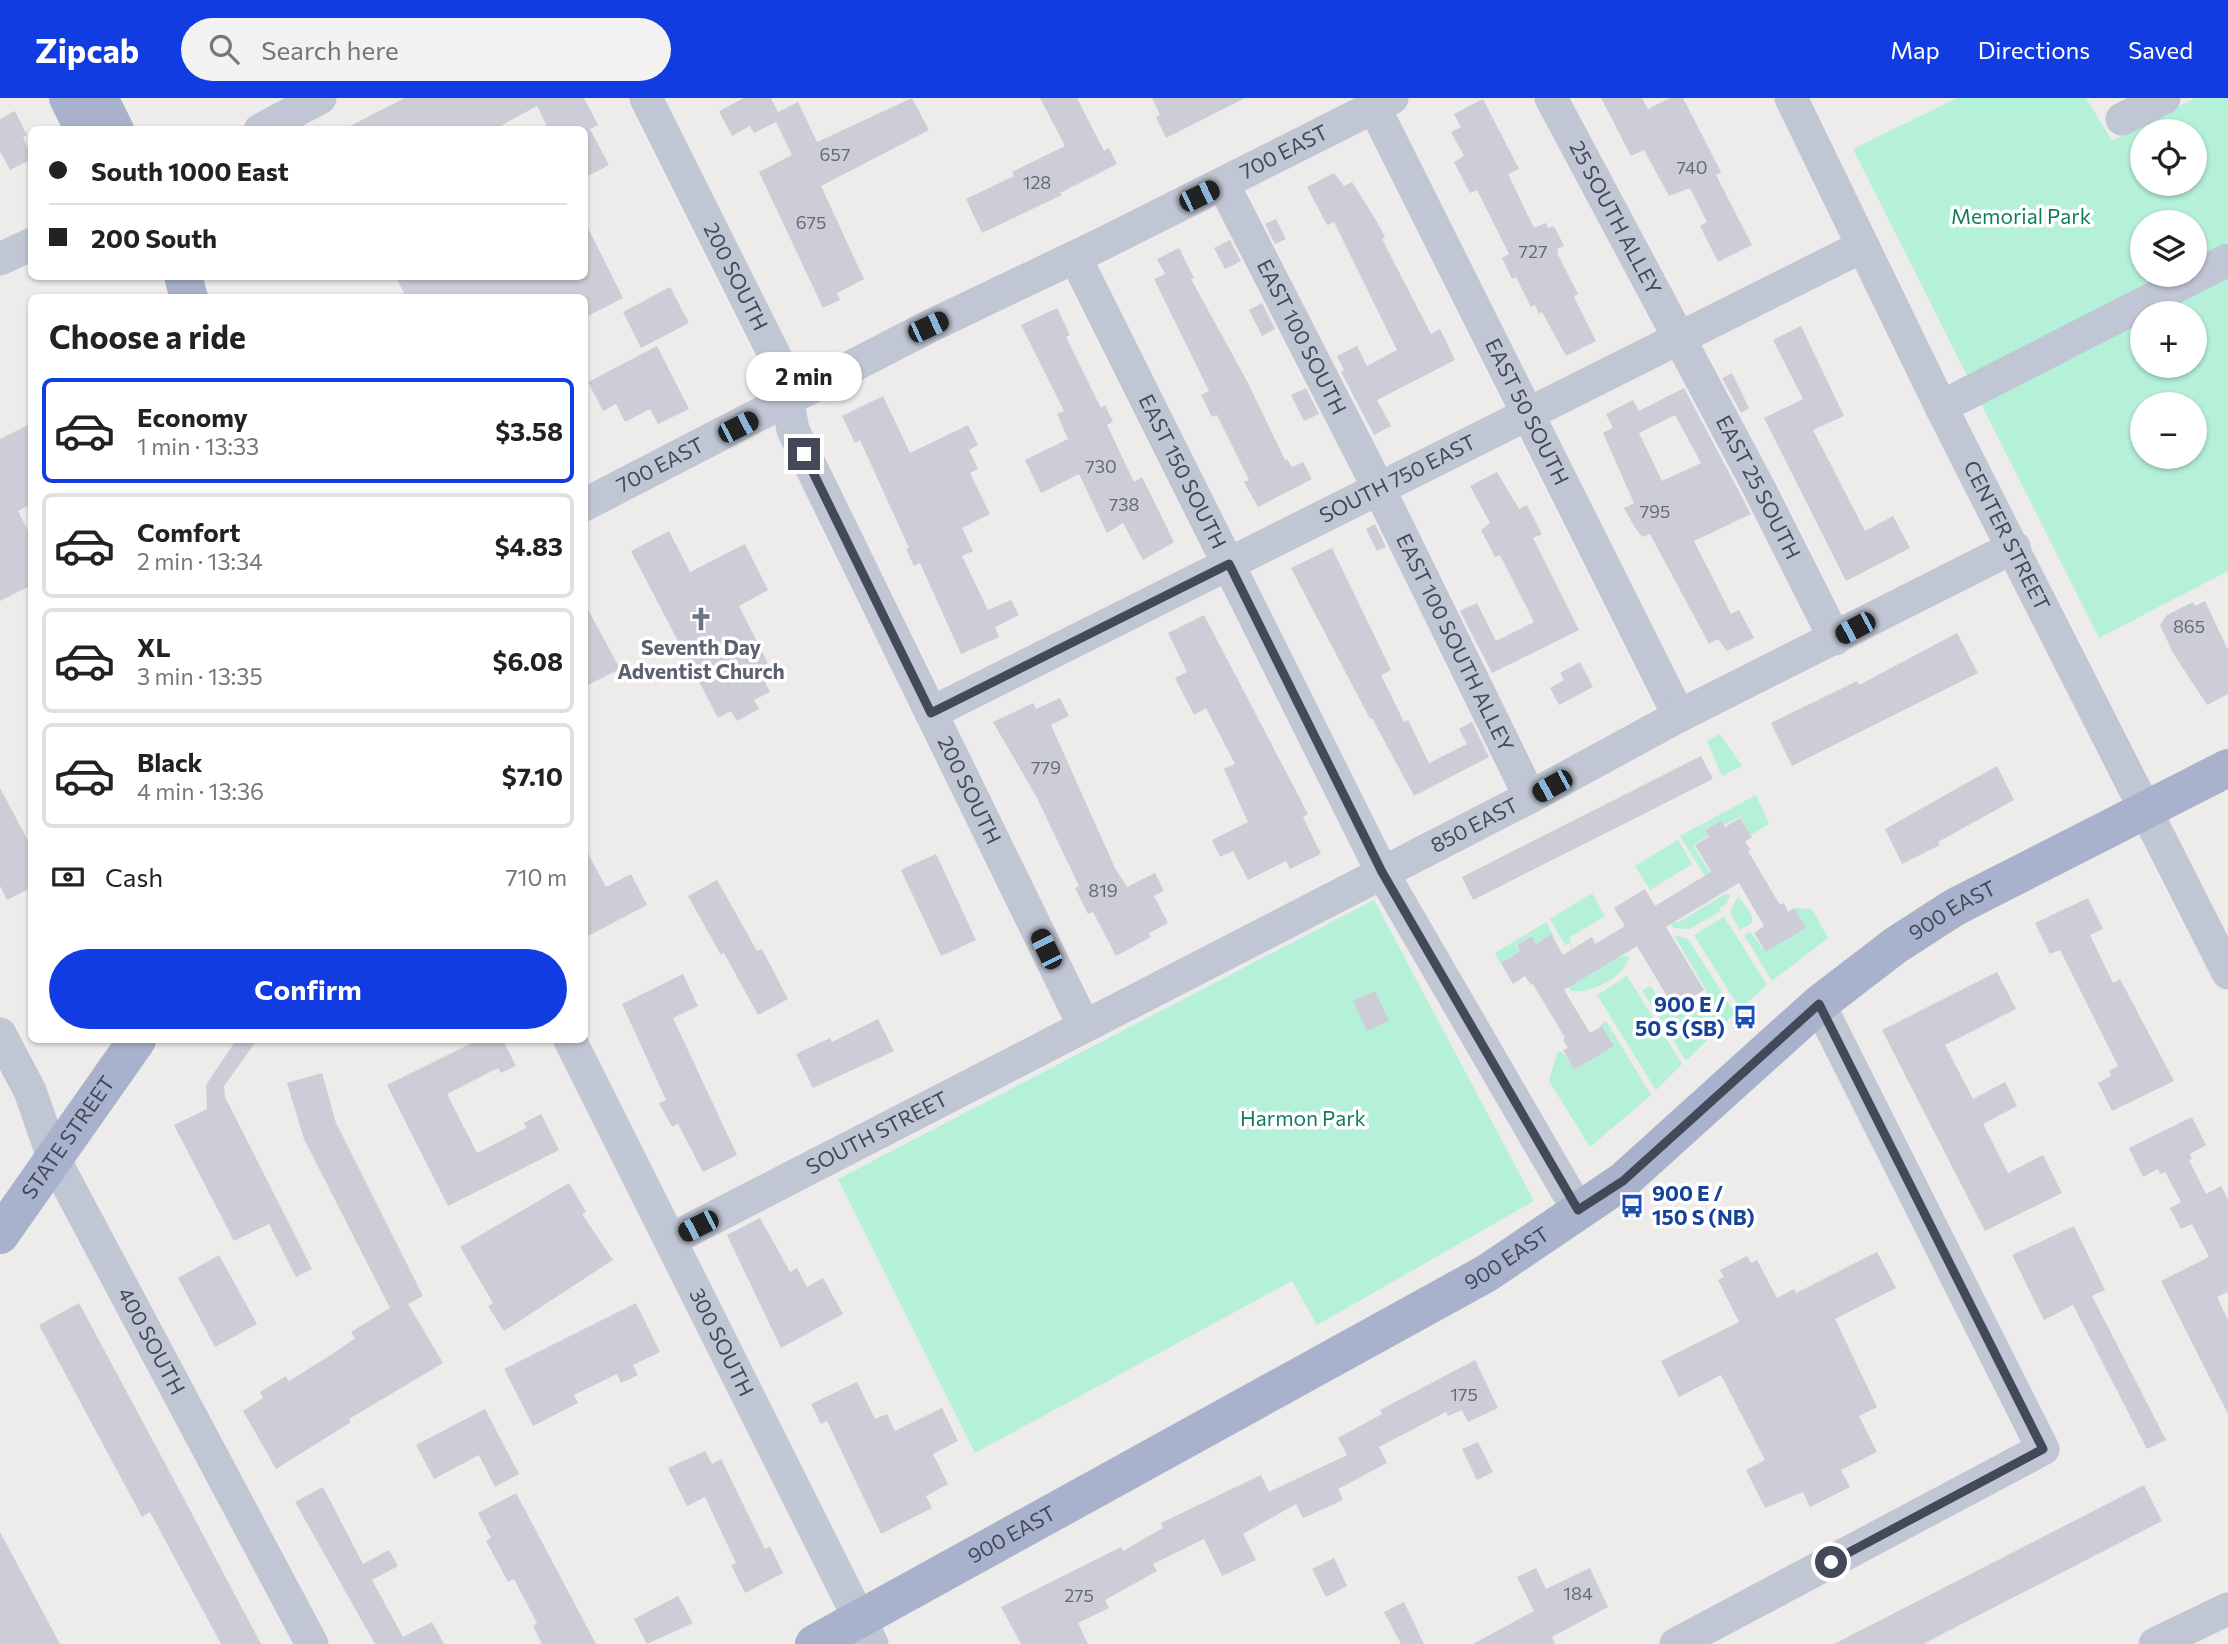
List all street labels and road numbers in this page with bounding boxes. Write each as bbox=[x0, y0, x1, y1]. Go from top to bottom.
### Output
street label: 700 EAST bbox=[1235, 118, 1331, 183]
street label: 25 SOUTH ALLEY bbox=[1565, 136, 1668, 299]
street label: 200 SOUTH bbox=[699, 218, 774, 334]
street label: EAST 100 SOUTH bbox=[1253, 255, 1353, 418]
street label: EAST 50 SOUTH bbox=[1481, 334, 1575, 489]
street label: EAST 150 SOUTH bbox=[1135, 390, 1233, 552]
street label: EAST 25 SOUTH bbox=[1712, 411, 1807, 563]
street label: SOUTH 750 EAST bbox=[1315, 428, 1479, 527]
street label: 700 EAST bbox=[612, 431, 708, 497]
street label: CENTER STREET bbox=[1959, 456, 2056, 614]
street label: EAST 100 SOUTH ALLEY bbox=[1392, 529, 1520, 756]
street label: 200 SOUTH bbox=[933, 731, 1007, 848]
street label: 850 EAST bbox=[1426, 791, 1522, 857]
street label: 900 EAST bbox=[1903, 874, 2000, 945]
street label: STATE STREET bbox=[15, 1071, 119, 1203]
street label: SOUTH STREET bbox=[801, 1085, 952, 1179]
street label: 900 EAST bbox=[1459, 1221, 1554, 1294]
street label: 400 SOUTH bbox=[114, 1283, 191, 1399]
street label: 300 SOUTH bbox=[685, 1284, 760, 1400]
street label: 900 EAST bbox=[963, 1499, 1060, 1568]

